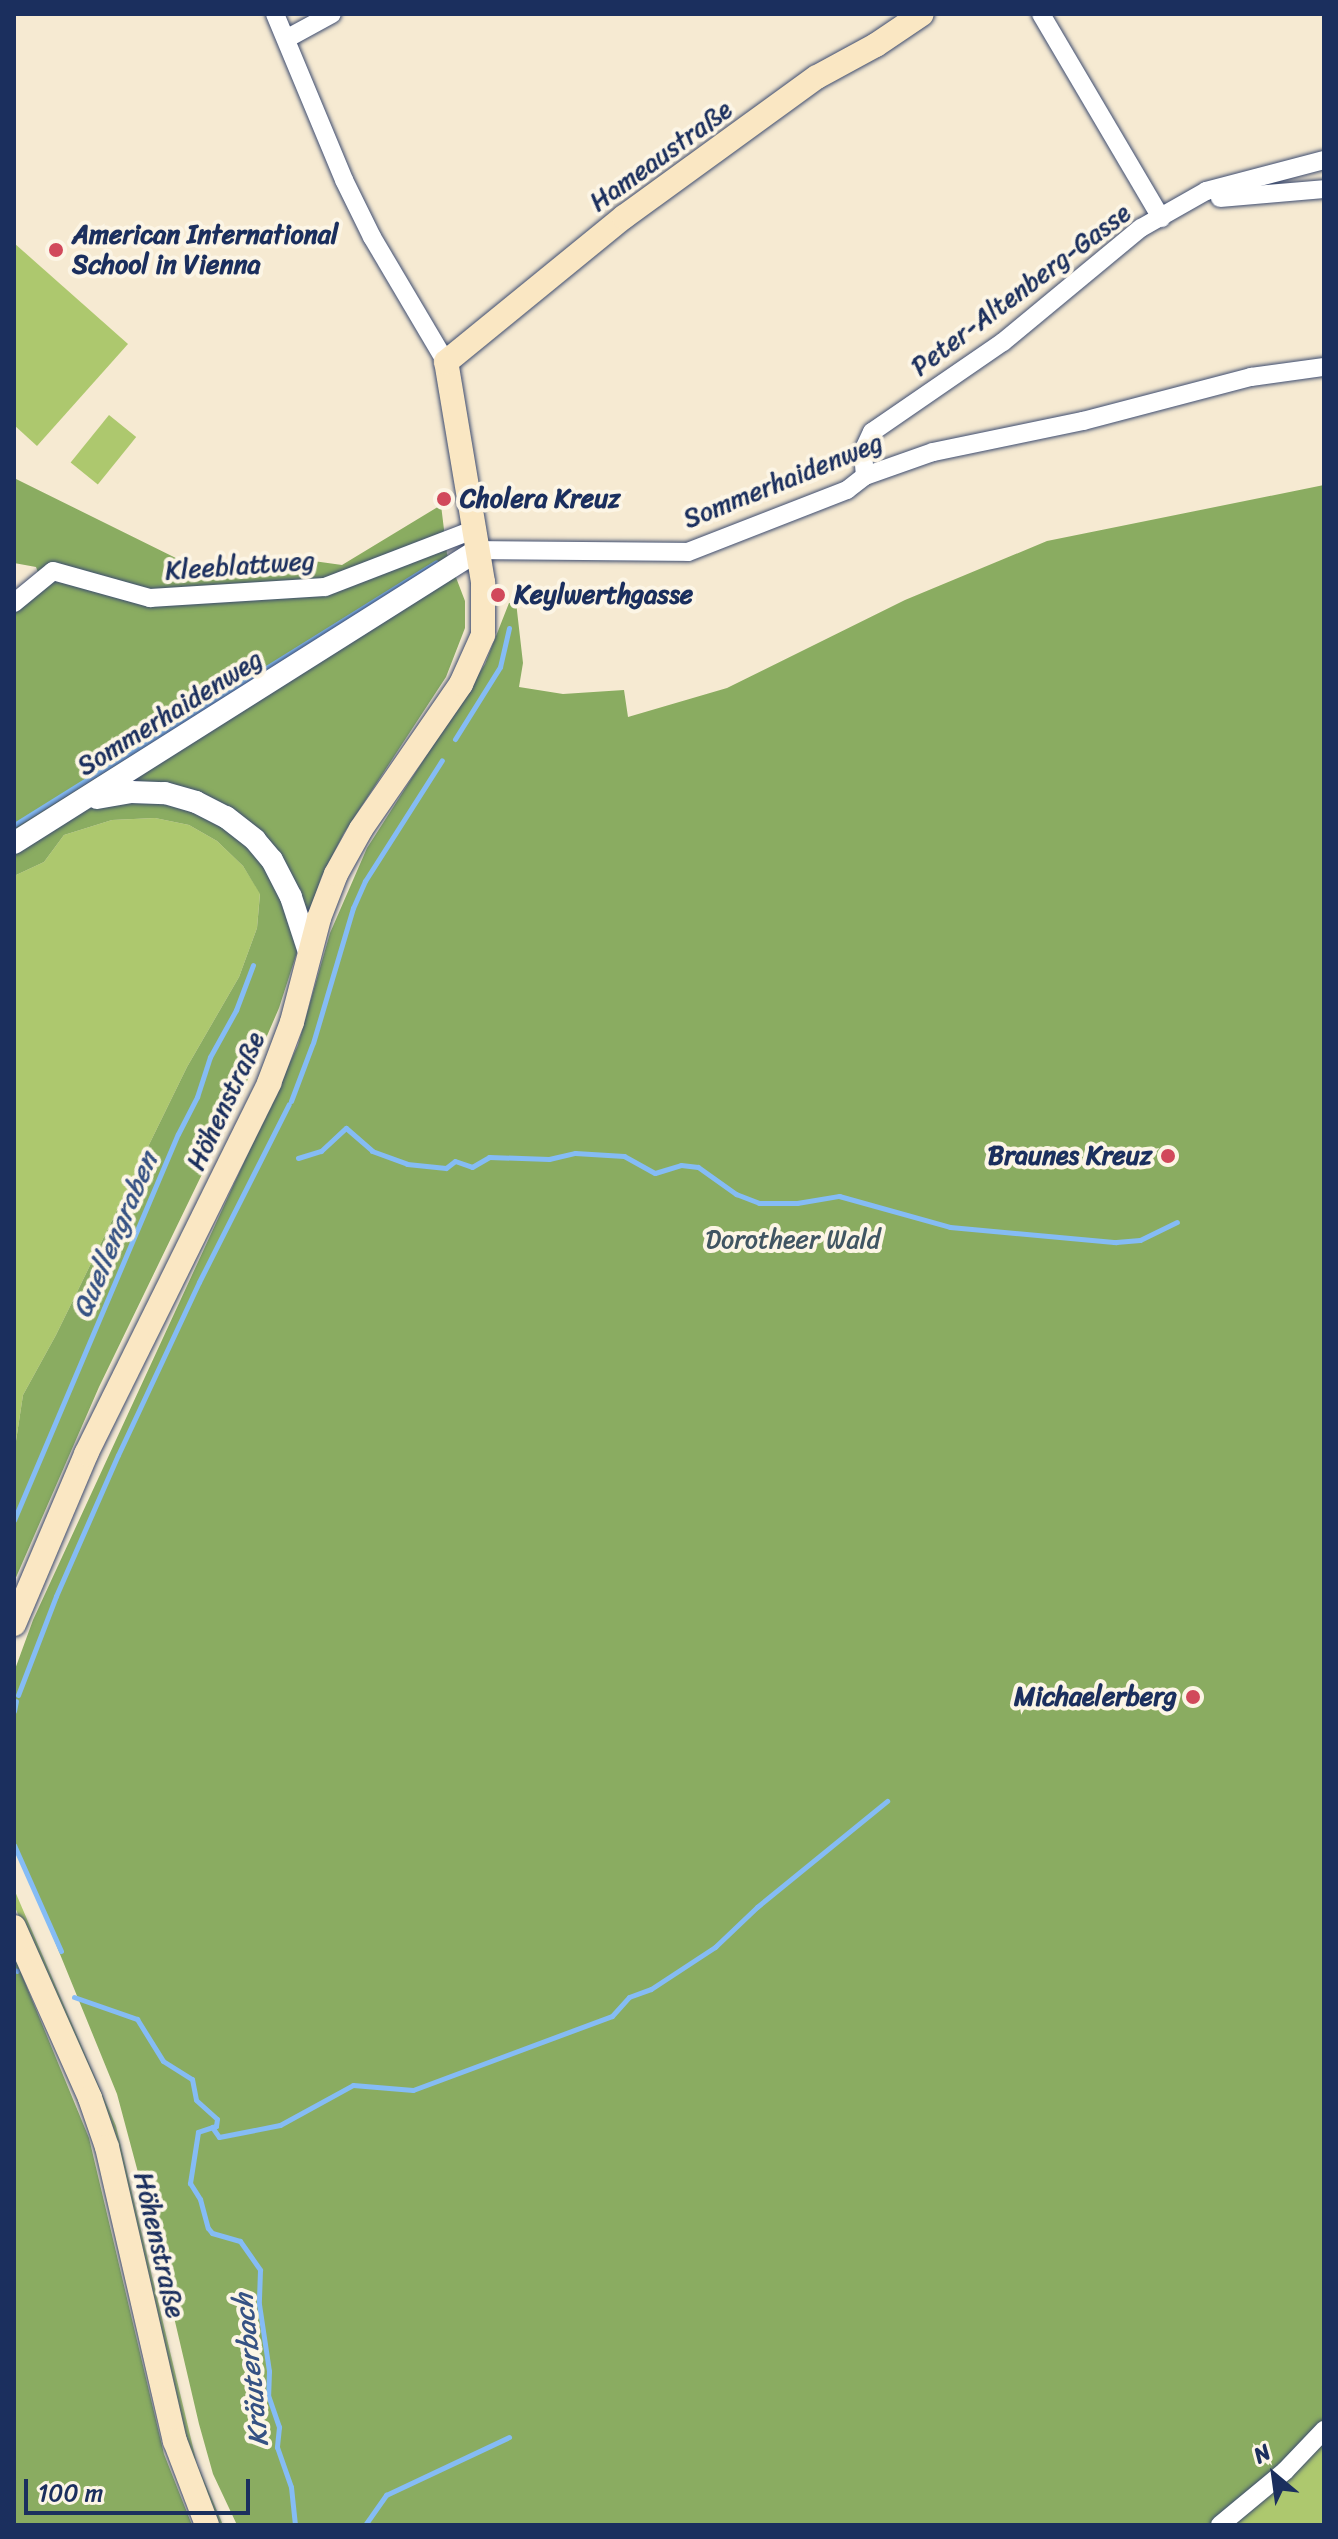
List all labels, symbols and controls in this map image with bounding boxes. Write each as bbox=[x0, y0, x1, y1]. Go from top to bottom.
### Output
street label: Hameaustraße bbox=[584, 94, 738, 218]
street label: Peter-Altenberg-Gasse bbox=[905, 197, 1137, 383]
place label: American International School in Vienna bbox=[72, 219, 340, 280]
marker: American International School in Vienna bbox=[47, 241, 65, 259]
street label: Sommerhaidenweg bbox=[679, 427, 887, 535]
place label: Cholera Kreuz bbox=[460, 483, 620, 515]
marker: Cholera Kreuz bbox=[435, 490, 453, 508]
street label: Kleeblattweg bbox=[164, 545, 316, 587]
place label: Keylwerthgasse bbox=[514, 579, 693, 611]
marker: Keylwerthgasse bbox=[489, 586, 507, 604]
street label: Sommerhaidenweg bbox=[72, 644, 268, 782]
street label: Höhenstraße bbox=[180, 1027, 272, 1175]
place label: Braunes Kreuz bbox=[988, 1140, 1152, 1172]
water label: Quellengraben bbox=[65, 1147, 165, 1323]
marker: Braunes Kreuz bbox=[1159, 1147, 1177, 1165]
park label: Dorotheer Wald bbox=[705, 1224, 881, 1256]
place label: Michaelerberg bbox=[1014, 1681, 1177, 1713]
marker: Michaelerberg bbox=[1184, 1688, 1202, 1706]
street label: Höhenstraße bbox=[127, 2169, 191, 2321]
water label: Kräuterbach bbox=[226, 2292, 276, 2448]
text: N bbox=[1246, 2433, 1278, 2474]
north arrow bbox=[1234, 2435, 1314, 2515]
scale bar bbox=[28, 2463, 254, 2513]
text: 100 m bbox=[38, 2472, 103, 2514]

